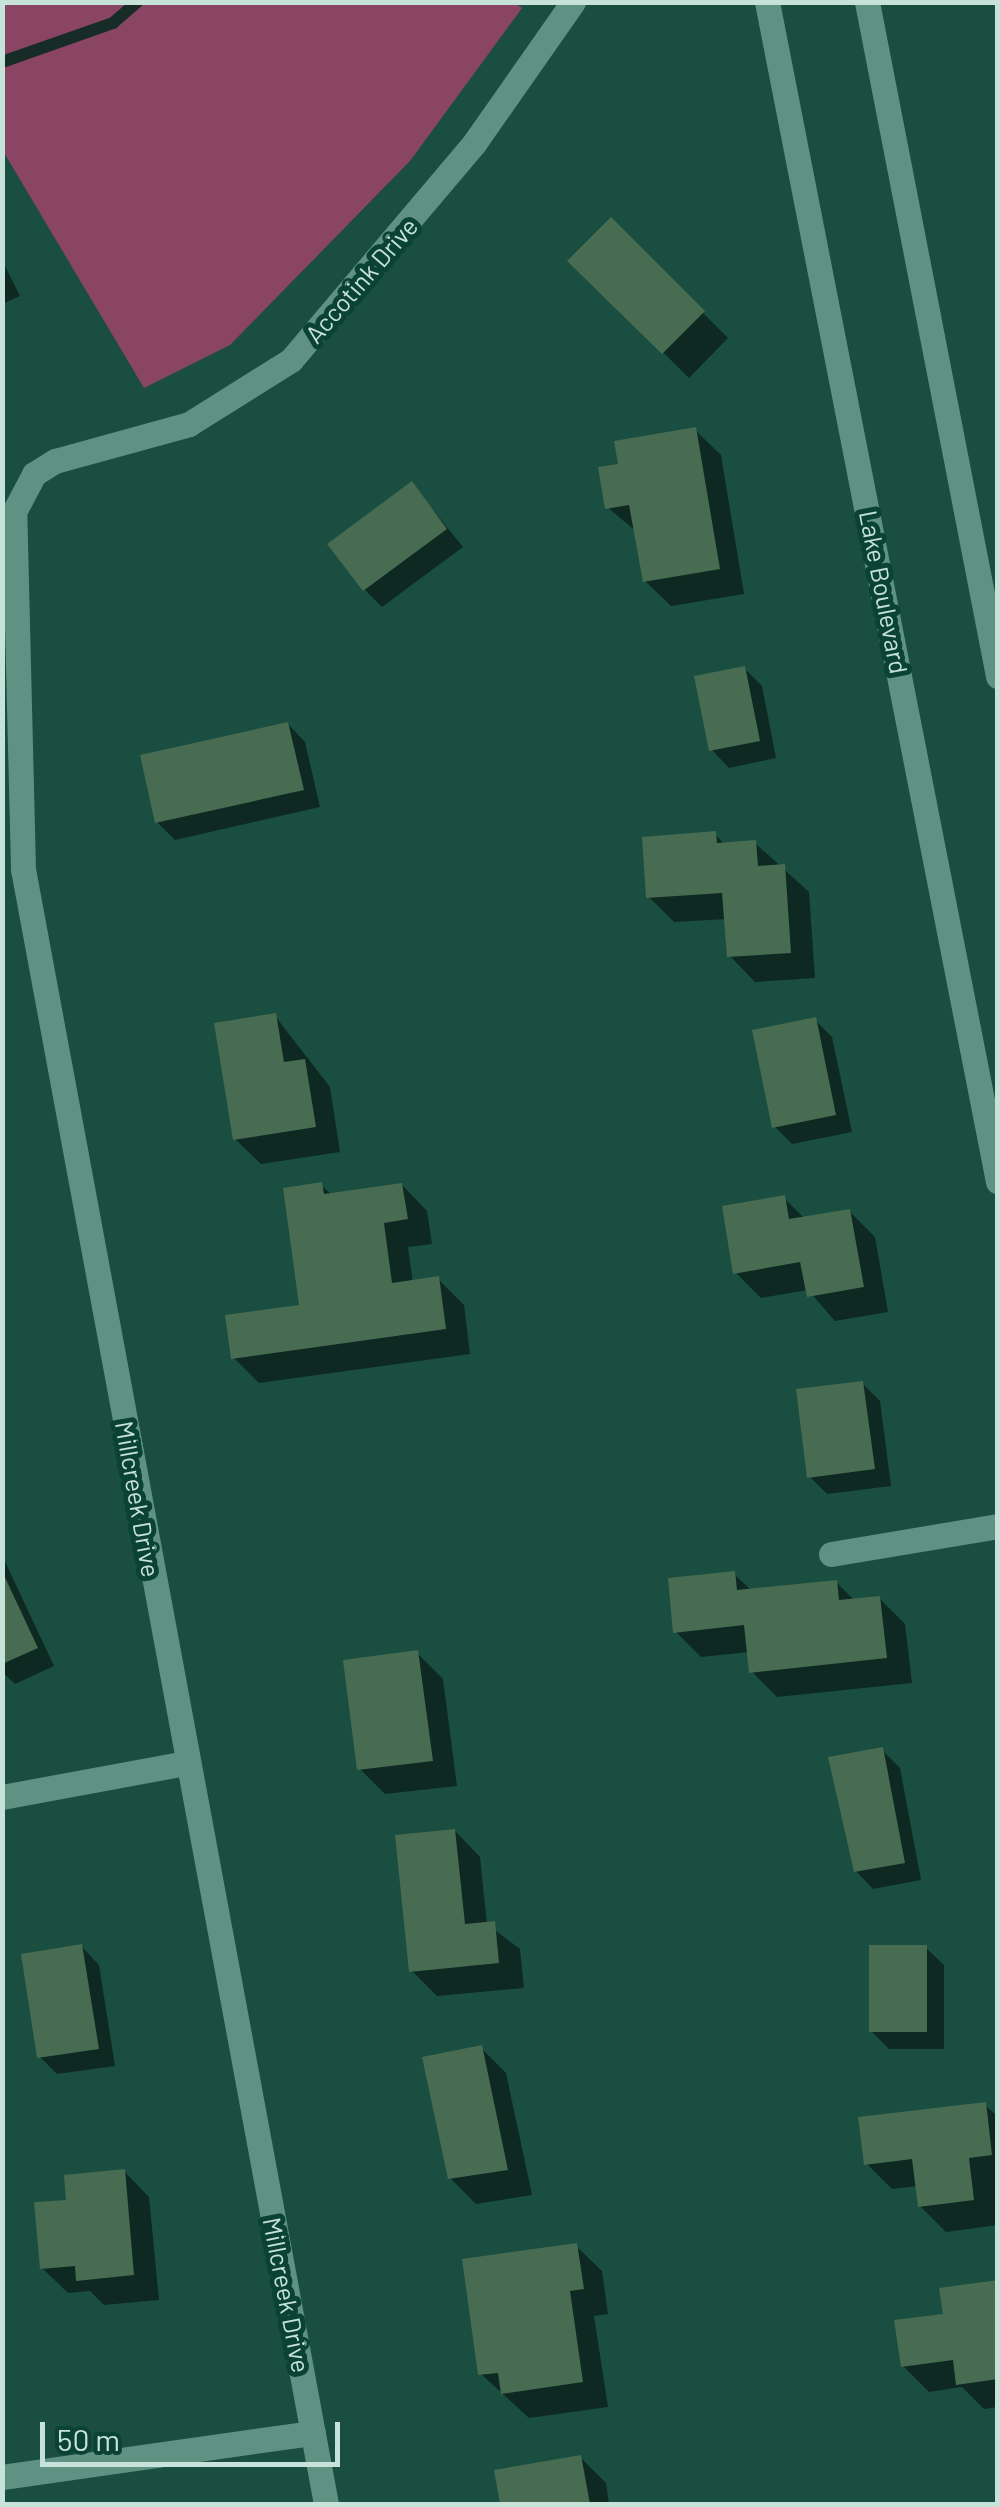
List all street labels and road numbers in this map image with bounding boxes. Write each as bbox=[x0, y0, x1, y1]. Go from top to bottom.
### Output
street label: Accotink Drive bbox=[298, 211, 424, 349]
street label: Lake Boulevard bbox=[853, 508, 915, 676]
street label: Millcreek Drive bbox=[110, 1419, 166, 1579]
street label: Millcreek Drive bbox=[257, 2215, 317, 2375]

